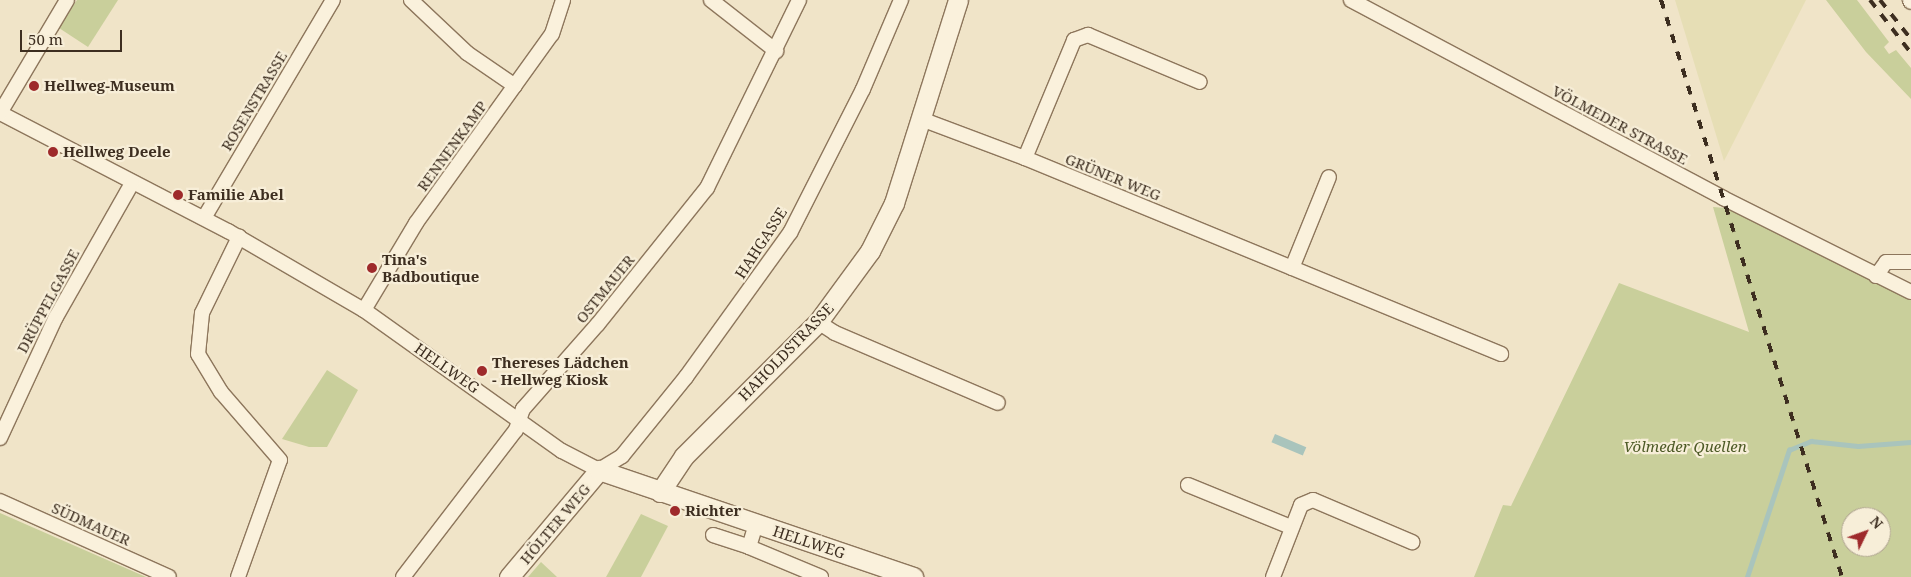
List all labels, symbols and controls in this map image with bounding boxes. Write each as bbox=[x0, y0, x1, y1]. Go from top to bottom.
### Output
scale bar bbox=[22, 20, 125, 52]
text: 50 m bbox=[28, 29, 63, 49]
street label: ROSENSTRASSE bbox=[217, 48, 291, 154]
place label: Hellweg-Museum bbox=[44, 77, 175, 95]
marker: Hellweg-Museum bbox=[28, 80, 40, 92]
street label: VÖLMEDER STRASSE bbox=[1549, 82, 1691, 168]
street label: RENNENKAMP bbox=[413, 97, 491, 195]
place label: Hellweg Deele bbox=[63, 143, 171, 161]
marker: Hellweg Deele bbox=[47, 146, 59, 158]
street label: GRÜNER WEG bbox=[1063, 150, 1163, 204]
place label: Familie Abel bbox=[188, 186, 284, 204]
marker: Familie Abel bbox=[172, 189, 184, 201]
street label: HAHGASSE bbox=[731, 204, 791, 282]
street label: DRÜPPELGASSE bbox=[13, 246, 83, 356]
place label: Tina's Badboutique bbox=[382, 250, 479, 285]
street label: OSTMAUER bbox=[572, 251, 638, 327]
marker: Tina's Badboutique bbox=[366, 262, 378, 274]
street label: HAHOLDSTRASSE bbox=[735, 299, 837, 405]
street label: HELLWEG bbox=[411, 339, 483, 397]
place label: Thereses Lädchen - Hellweg Kiosk bbox=[492, 353, 629, 388]
marker: Thereses Lädchen - Hellweg Kiosk bbox=[476, 365, 488, 377]
park label: Völmeder Quellen bbox=[1623, 438, 1747, 456]
street label: HÖLTER WEG bbox=[516, 480, 594, 568]
street label: SÜDMAUER bbox=[49, 499, 133, 549]
place label: Richter bbox=[685, 502, 741, 520]
marker: Richter bbox=[669, 505, 681, 517]
north arrow bbox=[1841, 507, 1891, 557]
text: N bbox=[1866, 512, 1888, 533]
street label: HELLWEG bbox=[771, 522, 847, 562]

